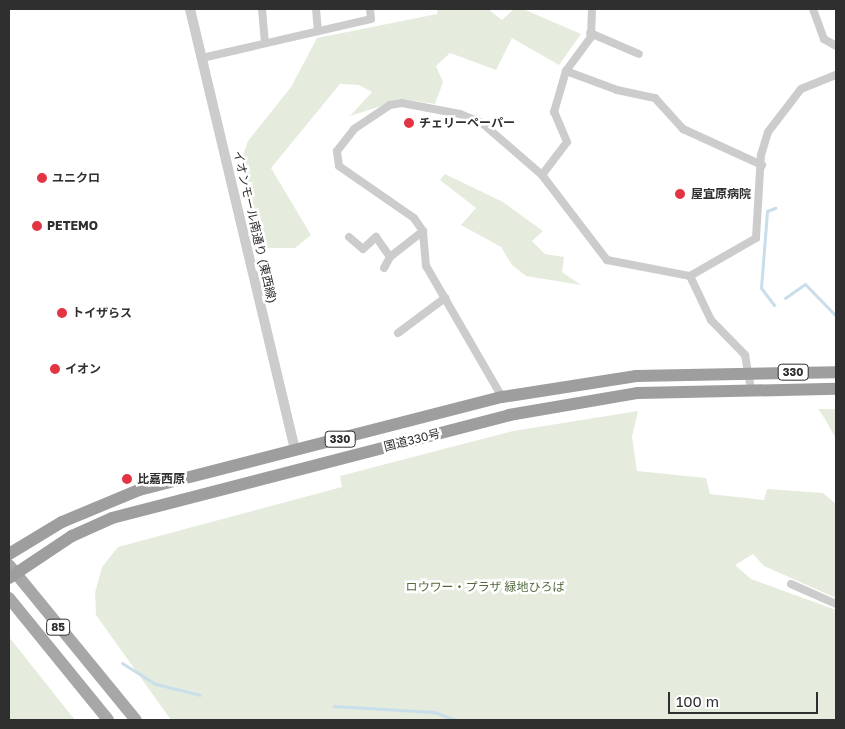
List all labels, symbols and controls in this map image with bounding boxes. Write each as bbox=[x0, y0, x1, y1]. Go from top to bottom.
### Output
place label: チェリーペーパー bbox=[419, 116, 515, 130]
marker: チェリーペーパー bbox=[403, 117, 415, 129]
street label: イオンモール南通り (東西線) bbox=[230, 149, 280, 305]
place label: ユニクロ bbox=[52, 171, 100, 185]
marker: ユニクロ bbox=[36, 172, 48, 184]
marker: 屋宜原病院 bbox=[673, 187, 687, 201]
place label: 屋宜原病院 bbox=[691, 187, 751, 201]
place label: PETEMO bbox=[47, 219, 98, 233]
marker: PETEMO bbox=[31, 220, 43, 232]
place label: トイザらス bbox=[72, 306, 132, 320]
marker: トイザらス bbox=[56, 307, 68, 319]
place label: イオン bbox=[65, 362, 101, 376]
marker: イオン bbox=[49, 363, 61, 375]
road number: 330 bbox=[777, 364, 809, 381]
street label: 国道330号 bbox=[382, 426, 442, 454]
road number: 330 bbox=[324, 430, 356, 448]
place label: 比嘉西原 bbox=[137, 472, 185, 486]
marker: 比嘉西原 bbox=[121, 473, 133, 485]
park label: ロウワー・プラザ 緑地ひろば bbox=[406, 580, 564, 594]
road number: 85 bbox=[46, 618, 70, 636]
scale bar bbox=[670, 682, 820, 714]
text: 100 m bbox=[676, 692, 719, 710]

